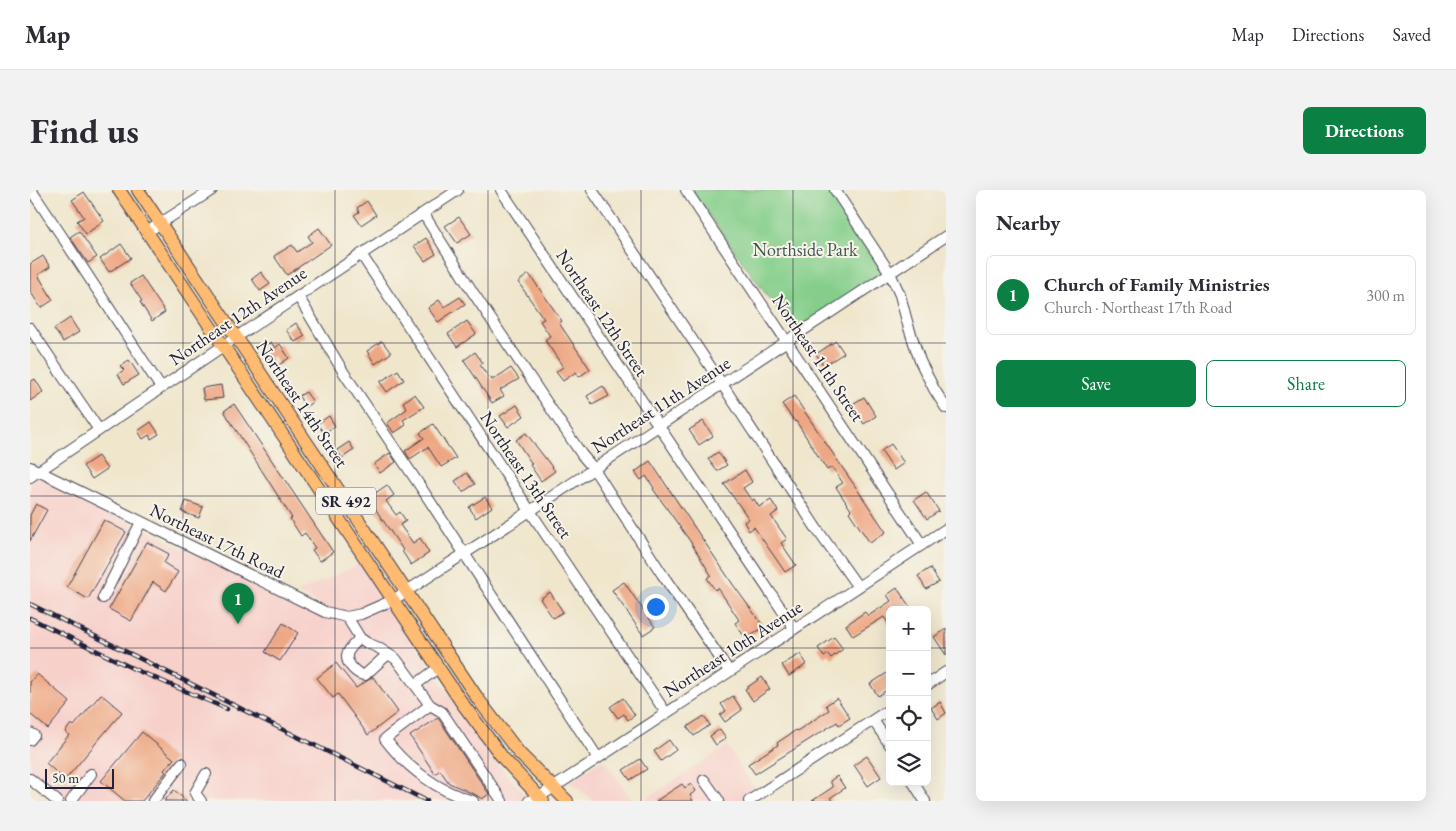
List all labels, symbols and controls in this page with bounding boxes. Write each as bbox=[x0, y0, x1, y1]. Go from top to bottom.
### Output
text: Map bbox=[25, 19, 70, 50]
text: Map bbox=[1232, 23, 1264, 46]
text: Directions bbox=[1292, 23, 1364, 46]
text: Saved bbox=[1392, 23, 1431, 46]
button: Directions bbox=[1303, 107, 1426, 154]
text: Find us bbox=[30, 108, 139, 153]
text: Nearby bbox=[996, 209, 1060, 236]
park label: Northside Park bbox=[753, 238, 858, 261]
street label: Northeast 12th Street bbox=[551, 245, 654, 381]
street label: Northeast 12th Avenue bbox=[165, 261, 311, 370]
text: Church of Family Ministries bbox=[1044, 272, 1270, 297]
text: 1 bbox=[1009, 285, 1017, 306]
text: 300 m bbox=[1366, 285, 1405, 306]
street label: Northeast 11th Street bbox=[767, 290, 870, 426]
text: Church · Northeast 17th Road bbox=[1044, 297, 1232, 318]
street label: Northeast 14th Street bbox=[251, 336, 354, 472]
street label: Northeast 11th Avenue bbox=[587, 351, 734, 458]
button: Save bbox=[996, 360, 1196, 407]
button: Share bbox=[1206, 360, 1406, 407]
street label: Northeast 13th Street bbox=[475, 407, 578, 543]
road number: SR 492 bbox=[316, 488, 376, 514]
street label: Northeast 17th Road bbox=[146, 498, 289, 583]
pin: 1 bbox=[222, 583, 254, 624]
your location bbox=[643, 594, 669, 620]
street label: Northeast 10th Avenue bbox=[659, 595, 806, 702]
map controls bbox=[886, 606, 931, 786]
button: + bbox=[886, 606, 931, 651]
button: − bbox=[886, 651, 931, 696]
button: locate bbox=[886, 696, 931, 741]
button: layers bbox=[886, 741, 931, 786]
scale bar bbox=[45, 766, 114, 789]
text: 50 m bbox=[52, 769, 79, 787]

